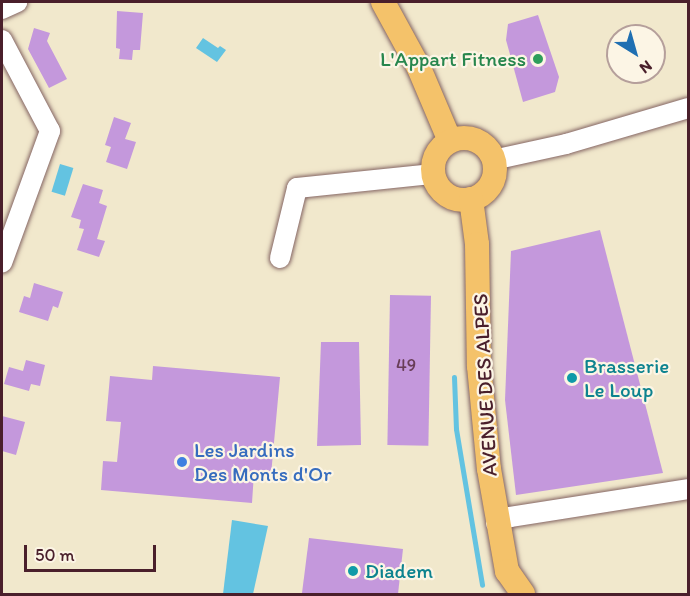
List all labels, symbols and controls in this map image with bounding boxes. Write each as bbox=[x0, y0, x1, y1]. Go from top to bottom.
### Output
north arrow bbox=[606, 24, 666, 84]
place label: L'Appart Fitness bbox=[381, 46, 526, 72]
marker: L'Appart Fitness bbox=[531, 52, 545, 66]
text: N bbox=[636, 56, 656, 78]
street label: AVENUE DES ALPES bbox=[468, 293, 502, 477]
place label: Brasserie Le Loup bbox=[584, 353, 669, 403]
house number: 49 bbox=[396, 354, 416, 376]
marker: Brasserie Le Loup bbox=[565, 371, 579, 385]
place label: Les Jardins Des Monts d'Or bbox=[194, 437, 332, 487]
marker: Les Jardins Des Monts d'Or bbox=[175, 455, 189, 469]
scale bar bbox=[27, 533, 159, 571]
text: 50 m bbox=[35, 544, 75, 566]
place label: Diadem bbox=[365, 558, 433, 584]
marker: Diadem bbox=[346, 564, 360, 578]

